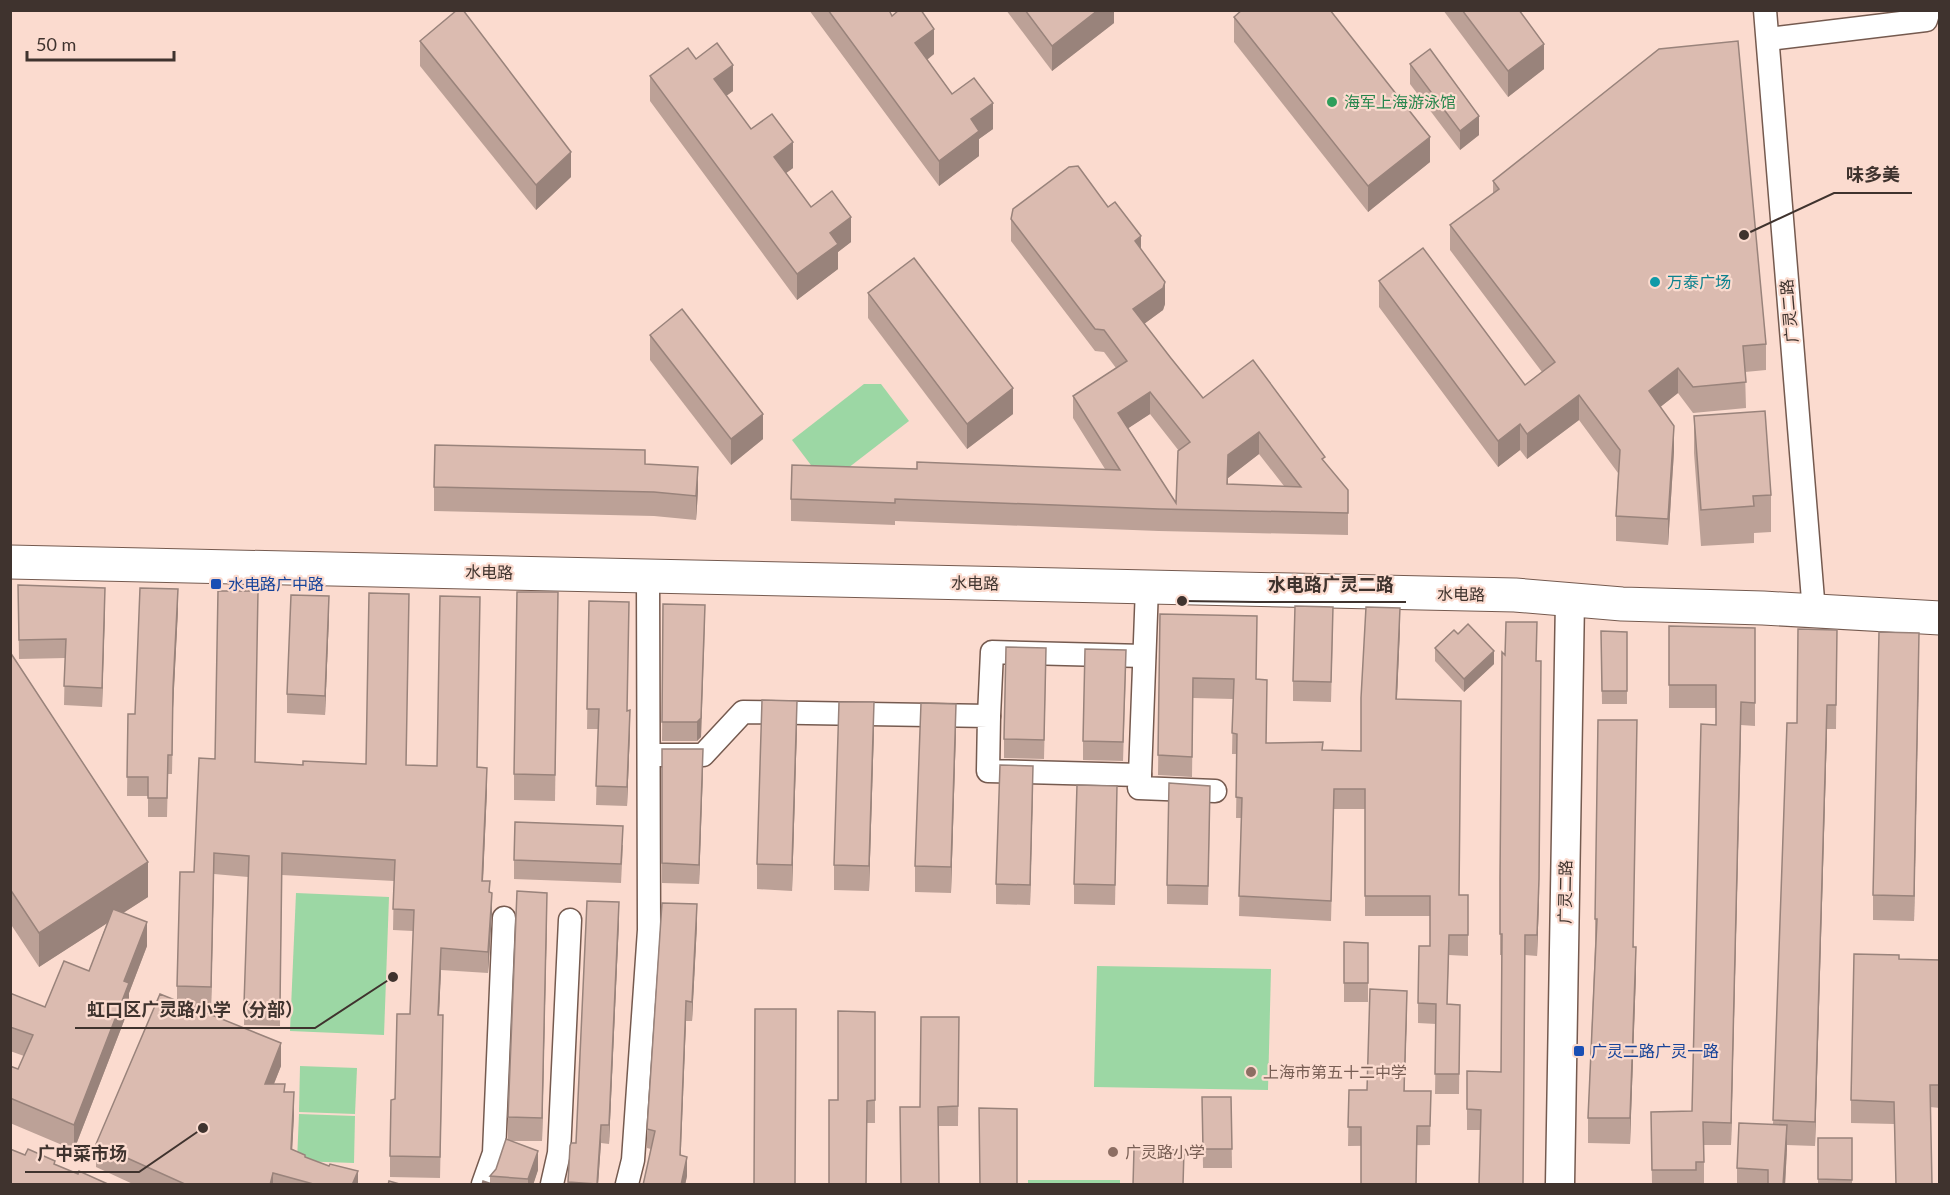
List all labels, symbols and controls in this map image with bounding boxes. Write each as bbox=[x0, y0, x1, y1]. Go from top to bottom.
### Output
scale bar bbox=[27, 24, 174, 62]
text: 50 m bbox=[36, 33, 76, 55]
place label: 海军上海游泳馆 bbox=[1344, 92, 1456, 111]
marker: 海军上海游泳馆 bbox=[1325, 95, 1339, 109]
callout: 味多美 bbox=[1834, 157, 1912, 193]
text: 味多美 bbox=[1846, 163, 1900, 185]
place label: 万泰广场 bbox=[1667, 272, 1731, 291]
marker: 万泰广场 bbox=[1648, 275, 1662, 289]
street label: 广灵二路 bbox=[1776, 278, 1801, 344]
street label: 水电路 bbox=[465, 562, 513, 581]
callout: 水电路广灵二路 bbox=[1256, 566, 1406, 602]
street label: 水电路 bbox=[951, 573, 999, 592]
text: 水电路广灵二路 bbox=[1268, 573, 1394, 595]
place label: 水电路广中路 bbox=[228, 574, 324, 593]
marker: 水电路广中路 bbox=[209, 577, 223, 591]
street label: 水电路 bbox=[1437, 584, 1485, 603]
street label: 广灵二路 bbox=[1554, 860, 1575, 924]
callout: 虹口区广灵路小学（分部） bbox=[75, 992, 315, 1028]
text: 虹口区广灵路小学（分部） bbox=[87, 998, 303, 1020]
place label: 广灵二路广灵一路 bbox=[1591, 1041, 1719, 1060]
marker: 广灵二路广灵一路 bbox=[1572, 1044, 1586, 1058]
place label: 上海市第五十二中学 bbox=[1263, 1062, 1407, 1081]
marker: 上海市第五十二中学 bbox=[1244, 1065, 1258, 1079]
callout: 广中菜市场 bbox=[25, 1136, 139, 1172]
text: 广中菜市场 bbox=[37, 1142, 127, 1164]
place label: 广灵路小学 bbox=[1125, 1142, 1205, 1161]
marker: 广灵路小学 bbox=[1106, 1145, 1120, 1159]

